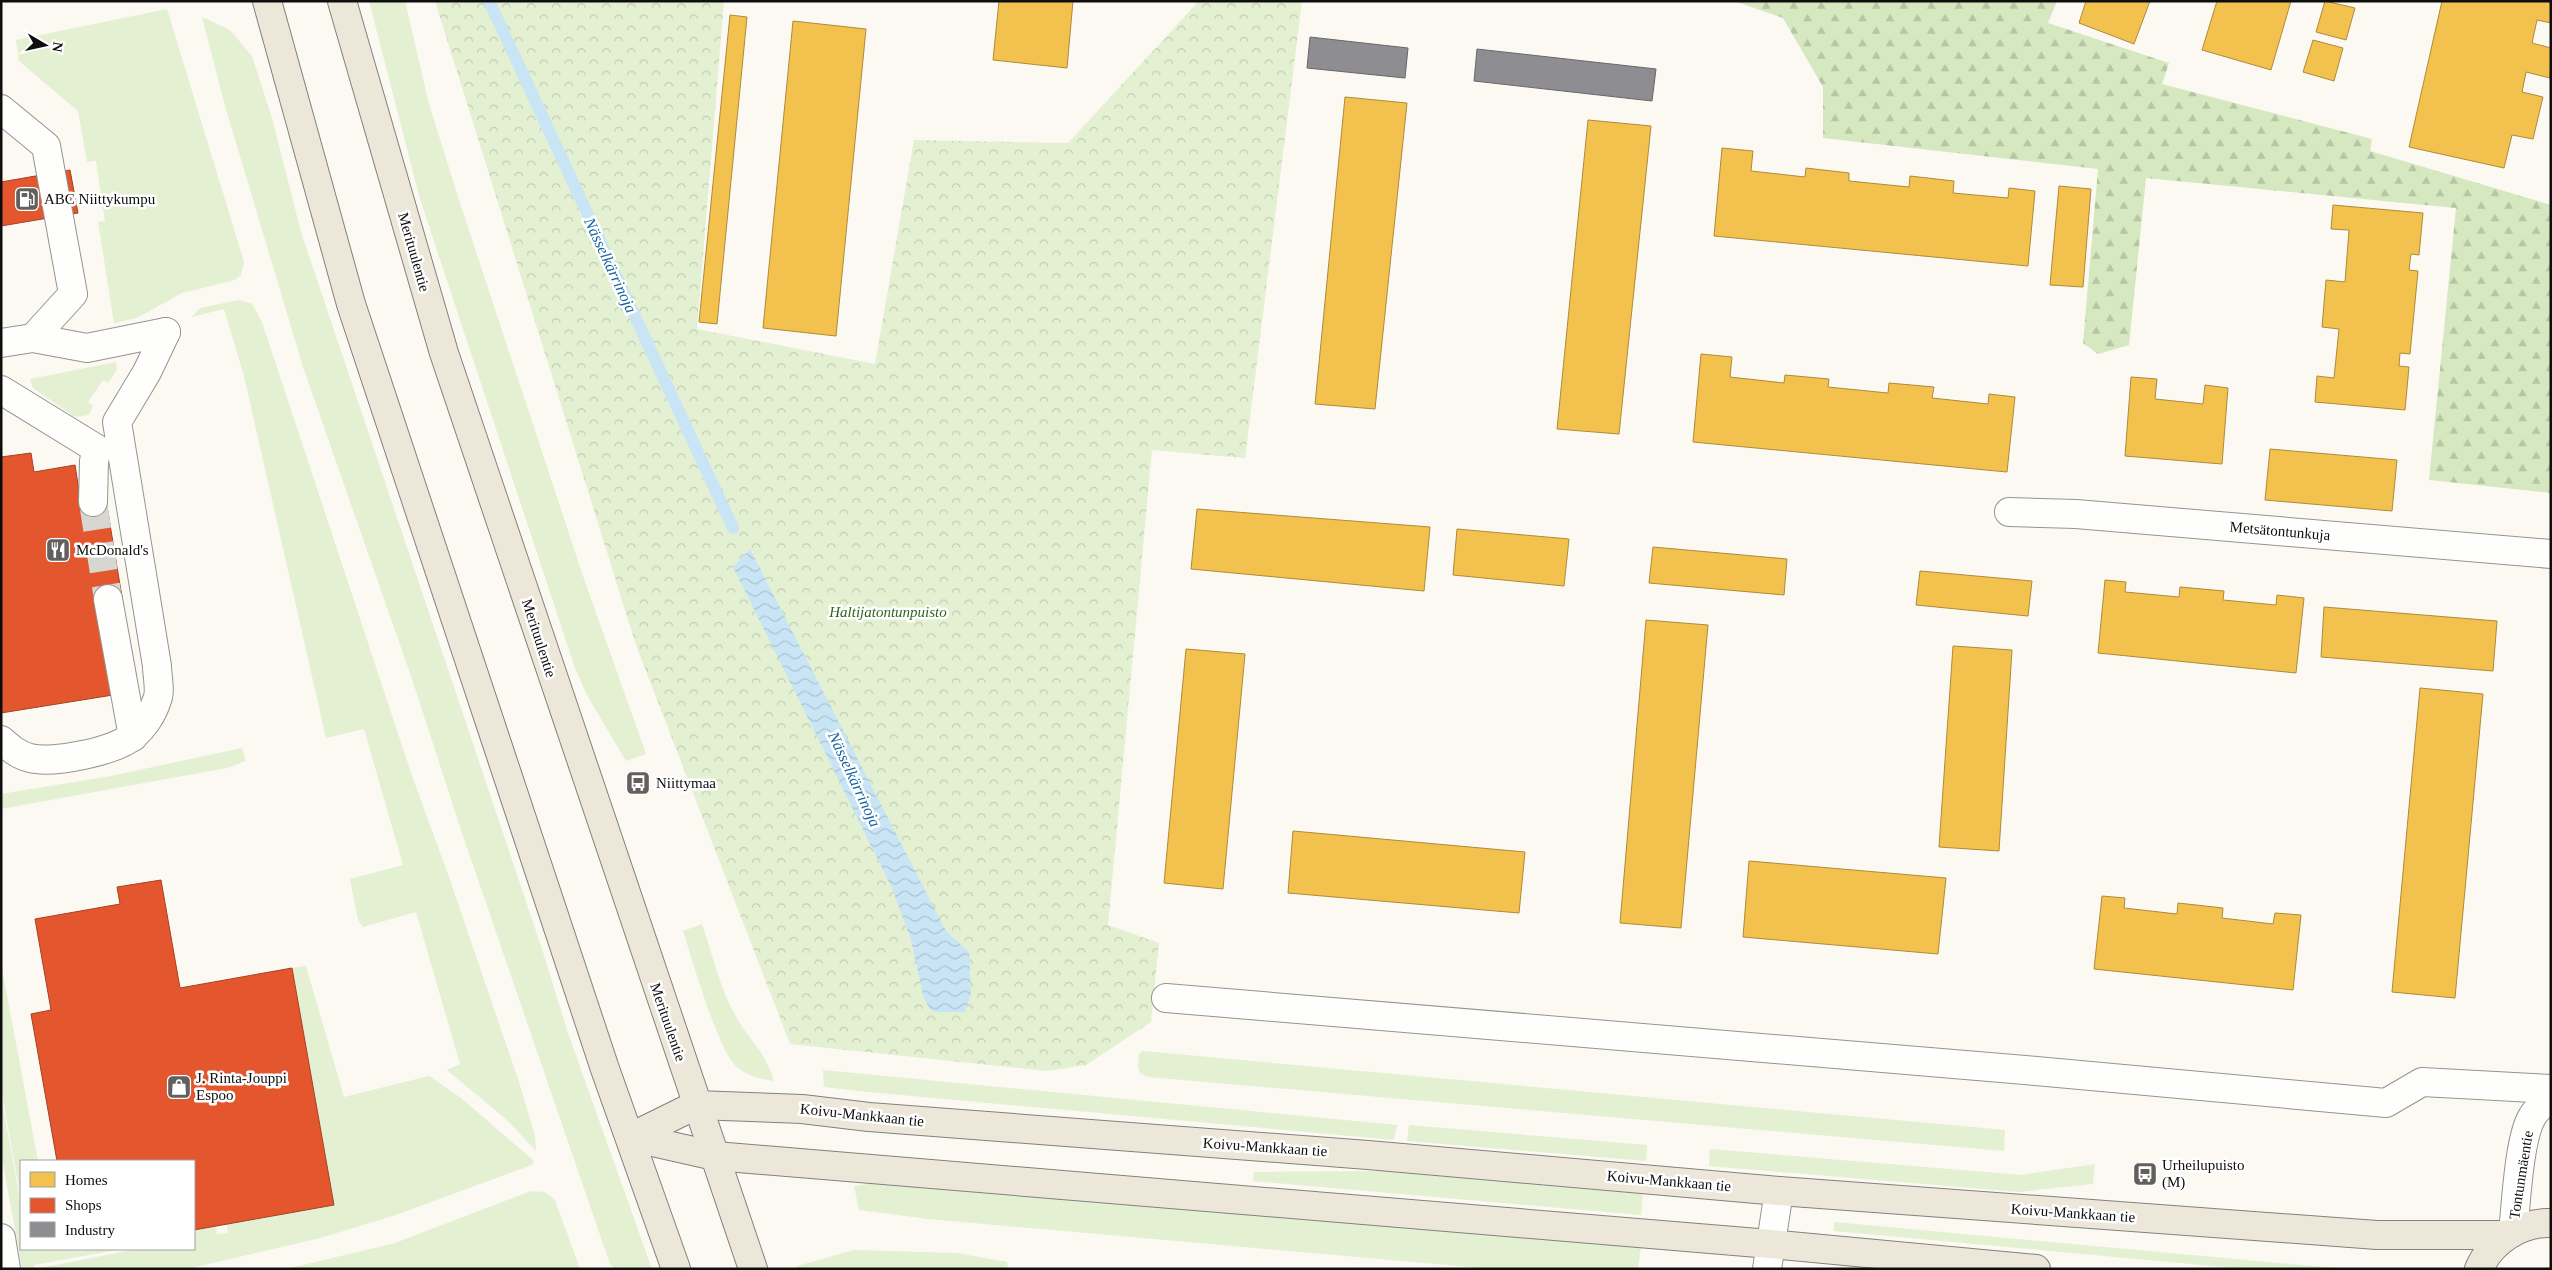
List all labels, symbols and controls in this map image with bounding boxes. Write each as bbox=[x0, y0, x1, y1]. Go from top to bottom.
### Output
north arrow bbox=[20, 20, 70, 70]
text: N bbox=[49, 41, 66, 53]
fuel station icon: ABC Niittykumpu bbox=[14, 186, 40, 212]
place label: ABC Niittykumpu bbox=[44, 191, 156, 207]
street label: Merituulentie bbox=[395, 211, 433, 294]
water label: Nässelkärrinoja bbox=[580, 214, 640, 316]
street label: Metsätontunkuja bbox=[2229, 519, 2331, 543]
restaurant icon: McDonald's bbox=[45, 537, 71, 563]
place label: McDonald's bbox=[76, 542, 149, 558]
street label: Merituulentie bbox=[519, 597, 559, 680]
park label: Haltijatontunpuisto bbox=[828, 604, 947, 620]
water label: Nässelkärrinoja bbox=[824, 728, 884, 830]
bus stop icon: Niittymaa bbox=[625, 770, 651, 796]
place label: Niittymaa bbox=[656, 775, 716, 791]
street label: Merituulentie bbox=[647, 981, 689, 1064]
place label: J. Rinta-Jouppi Espoo bbox=[196, 1070, 287, 1103]
shop icon: J. Rinta-Jouppi Espoo bbox=[166, 1074, 192, 1100]
street label: Koivu-Mankkaan tie bbox=[799, 1101, 925, 1130]
street label: Tontunmäentie bbox=[2506, 1129, 2536, 1221]
street label: Koivu-Mankkaan tie bbox=[1202, 1135, 1328, 1159]
place label: Urheilupuisto (M) bbox=[2162, 1157, 2245, 1191]
legend bbox=[20, 1160, 195, 1250]
bus stop icon: Urheilupuisto (M) bbox=[2132, 1161, 2158, 1187]
street label: Koivu-Mankkaan tie bbox=[1606, 1168, 1732, 1194]
text: Homes bbox=[65, 1172, 108, 1188]
text: Shops bbox=[65, 1197, 102, 1213]
street label: Koivu-Mankkaan tie bbox=[2010, 1201, 2136, 1225]
text: Industry bbox=[65, 1222, 115, 1238]

